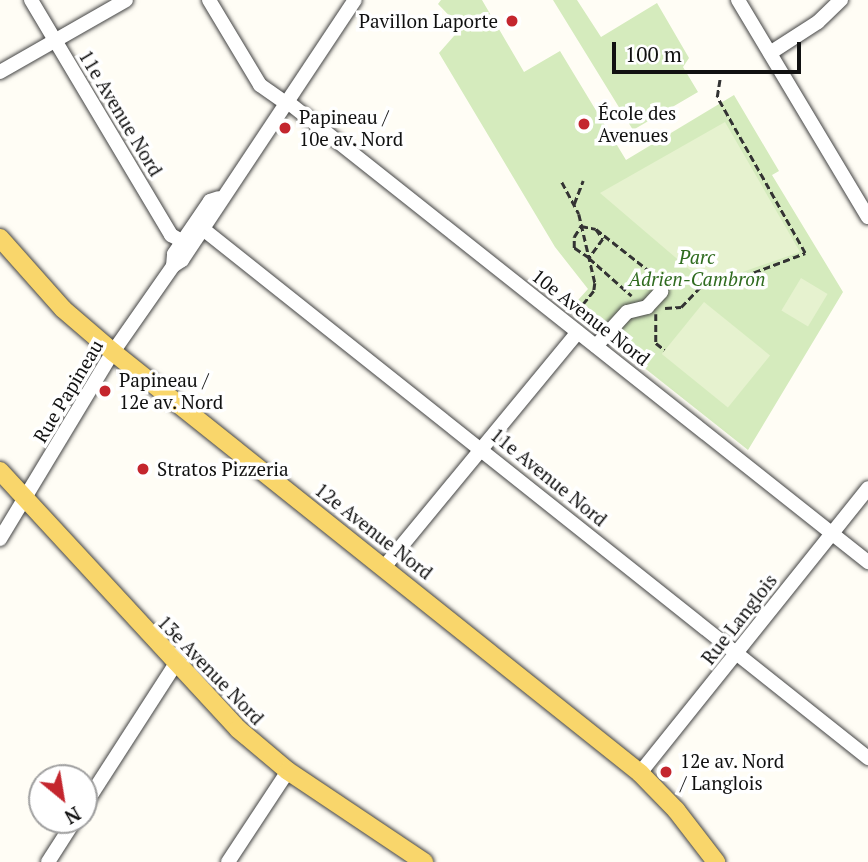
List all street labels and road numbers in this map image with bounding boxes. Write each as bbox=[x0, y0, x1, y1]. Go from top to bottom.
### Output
street label: 11e Avenue Nord bbox=[74, 46, 168, 180]
street label: 10e Avenue Nord bbox=[527, 264, 655, 370]
street label: Rue Papineau bbox=[28, 335, 108, 447]
street label: 11e Avenue Nord bbox=[486, 423, 612, 531]
street label: 12e Avenue Nord bbox=[310, 478, 438, 584]
street label: Rue Langlois bbox=[697, 569, 781, 669]
street label: 13e Avenue Nord bbox=[153, 610, 269, 730]

